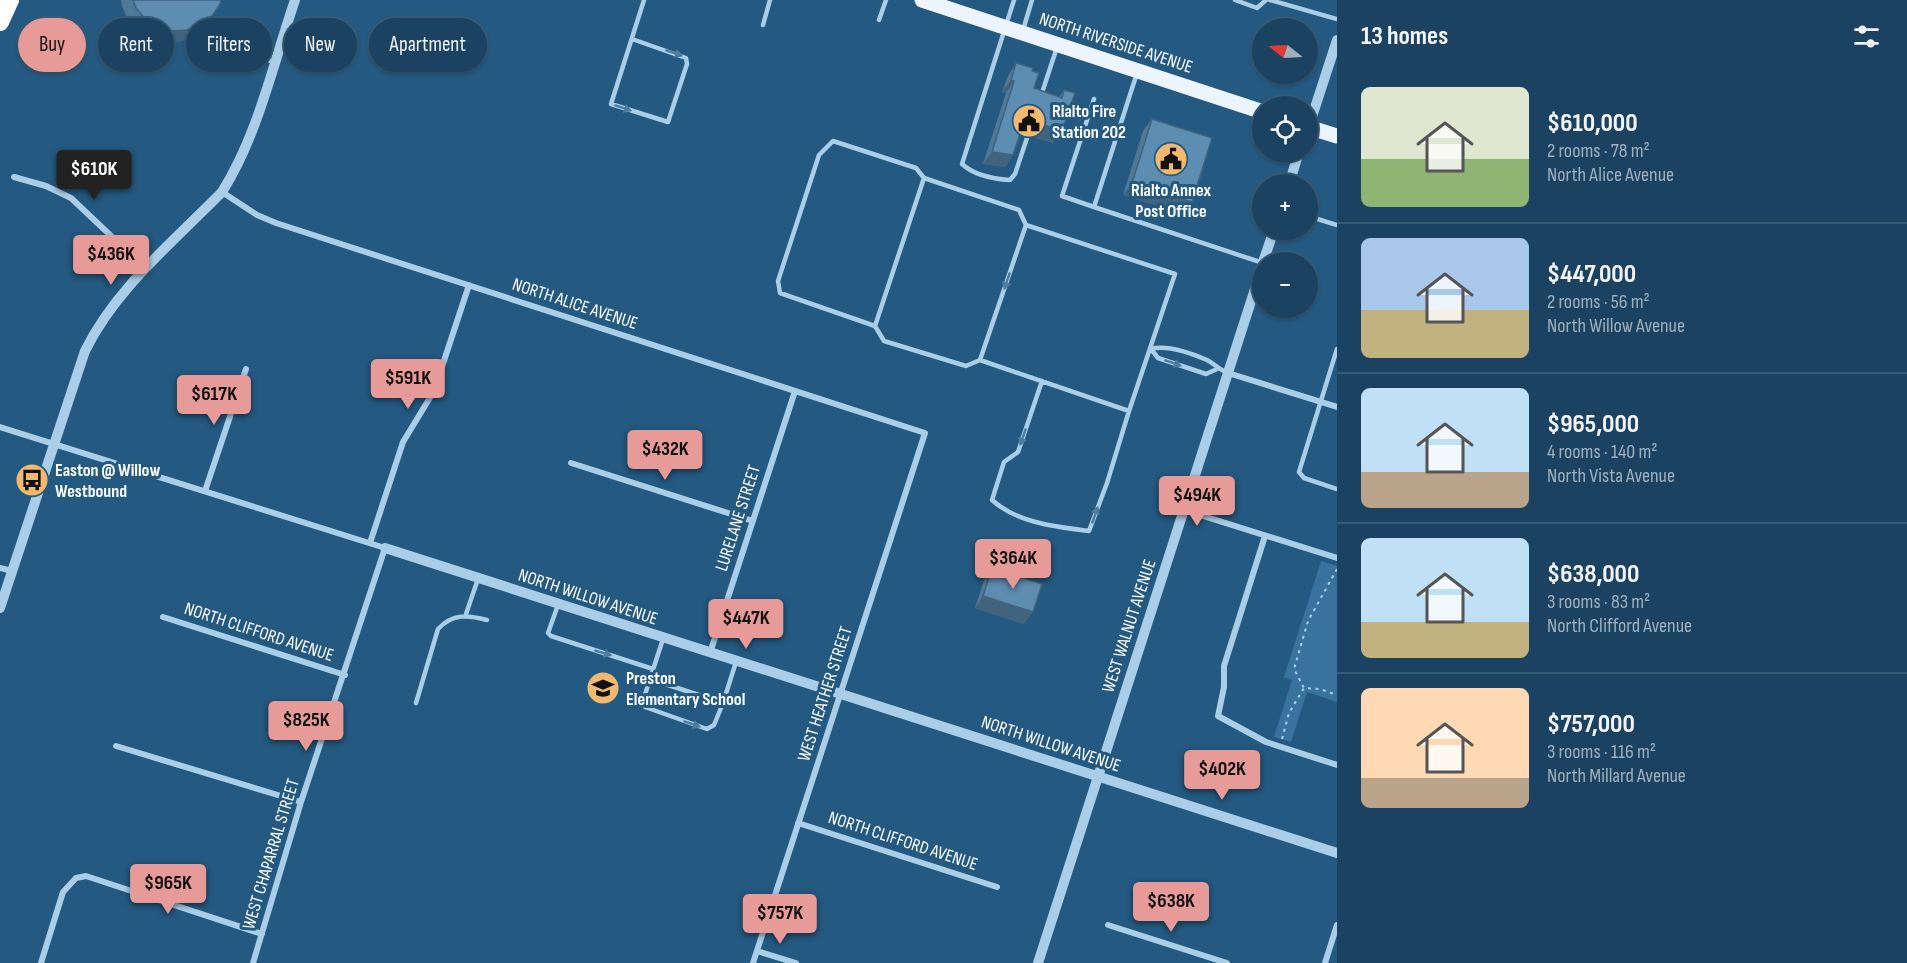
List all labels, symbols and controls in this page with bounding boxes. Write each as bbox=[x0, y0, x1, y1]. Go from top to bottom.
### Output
street label: NORTH RIVERSIDE AVENUE bbox=[1037, 8, 1195, 78]
chip: Buy bbox=[18, 18, 86, 72]
chip: Rent bbox=[98, 18, 174, 72]
chip: Filters bbox=[186, 18, 272, 72]
chip: New bbox=[284, 18, 357, 72]
chip: Apartment bbox=[369, 18, 487, 72]
north arrow bbox=[1252, 18, 1318, 84]
map controls bbox=[1252, 18, 1318, 318]
icon: filters bbox=[1850, 20, 1883, 53]
text: 13 homes bbox=[1361, 21, 1448, 52]
one-way arrow bbox=[666, 49, 684, 58]
button: locate bbox=[1252, 96, 1318, 162]
place label: Rialto Fire Station 202 bbox=[1052, 101, 1126, 143]
public building icon: Rialto Fire Station 202 bbox=[1011, 103, 1047, 139]
one-way arrow bbox=[614, 104, 632, 113]
text: $610,000 bbox=[1547, 108, 1638, 139]
icon: home bbox=[1409, 111, 1481, 183]
text: 2 rooms · 78 m² bbox=[1547, 139, 1650, 163]
public building icon: Rialto Annex Post Office bbox=[1153, 141, 1189, 177]
pin: $610K bbox=[52, 150, 136, 201]
text: $610K bbox=[71, 157, 117, 181]
text: North Alice Avenue bbox=[1547, 163, 1674, 187]
button: + bbox=[1252, 174, 1318, 240]
place label: Rialto Annex Post Office bbox=[1131, 180, 1211, 222]
pin: $436K bbox=[69, 235, 153, 286]
text: $436K bbox=[87, 242, 135, 266]
button: − bbox=[1252, 252, 1318, 318]
text: $447,000 bbox=[1547, 259, 1636, 290]
icon: home bbox=[1409, 262, 1481, 334]
one-way arrow bbox=[1002, 272, 1012, 290]
street label: NORTH ALICE AVENUE bbox=[510, 274, 640, 334]
text: 2 rooms · 56 m² bbox=[1547, 290, 1650, 314]
text: North Willow Avenue bbox=[1547, 314, 1685, 338]
pin: $591K bbox=[366, 359, 450, 410]
one-way arrow bbox=[1164, 359, 1182, 368]
text: $591K bbox=[385, 366, 431, 390]
pin: $617K bbox=[172, 375, 256, 426]
text: $617K bbox=[191, 382, 237, 406]
text: $965,000 bbox=[1547, 409, 1639, 440]
icon: home bbox=[1409, 412, 1481, 484]
one-way arrow bbox=[1018, 428, 1028, 446]
pin: $432K bbox=[623, 430, 707, 481]
text: $432K bbox=[641, 437, 689, 461]
text: 4 rooms · 140 m² bbox=[1547, 440, 1657, 464]
place label: Easton @ Willow Westbound bbox=[55, 460, 160, 502]
bus stop icon: Easton @ Willow Westbound bbox=[14, 462, 50, 498]
street label: LURELANE STREET bbox=[711, 462, 765, 574]
text: North Vista Avenue bbox=[1547, 464, 1675, 488]
pin: $494K bbox=[1155, 476, 1239, 527]
text: $494K bbox=[1173, 483, 1221, 507]
one-way arrow bbox=[1090, 506, 1100, 524]
pin: $364K bbox=[971, 539, 1055, 590]
text: $364K bbox=[989, 546, 1037, 570]
street label: WEST WALNUT AVENUE bbox=[1098, 557, 1160, 695]
text: $638,000 bbox=[1547, 559, 1639, 590]
icon: home bbox=[1409, 562, 1481, 634]
street label: NORTH WILLOW AVENUE bbox=[516, 565, 660, 629]
text: 3 rooms · 83 m² bbox=[1547, 590, 1650, 614]
street label: NORTH CLIFFORD AVENUE bbox=[182, 598, 336, 666]
pin: $447K bbox=[704, 599, 788, 650]
text: $447K bbox=[722, 606, 770, 630]
text: North Clifford Avenue bbox=[1547, 614, 1692, 638]
street label: WEST HEATHER STREET bbox=[793, 624, 857, 764]
one-way arrow bbox=[594, 649, 612, 658]
place label: Preston Elementary School bbox=[626, 668, 745, 710]
school or university icon: Preston Elementary School bbox=[585, 670, 621, 706]
pin: $825K bbox=[264, 701, 348, 752]
text: $825K bbox=[282, 708, 330, 732]
text: $757,000 bbox=[1547, 709, 1635, 740]
street label: NORTH WILLOW AVENUE bbox=[979, 712, 1123, 776]
icon: home bbox=[1409, 712, 1481, 784]
one-way arrow bbox=[683, 720, 701, 729]
text: 3 rooms · 116 m² bbox=[1547, 740, 1656, 764]
pin: $402K bbox=[1180, 750, 1264, 801]
text: $402K bbox=[1198, 757, 1246, 781]
text: North Millard Avenue bbox=[1547, 764, 1686, 788]
street label: WEST CHAPARRAL STREET bbox=[238, 776, 304, 932]
street label: NORTH CLIFFORD AVENUE bbox=[826, 807, 980, 875]
pin: $965K bbox=[126, 864, 210, 915]
text: $965K bbox=[144, 871, 192, 895]
pin: $638K bbox=[1129, 882, 1213, 933]
text: $638K bbox=[1147, 889, 1195, 913]
pin: $757K bbox=[738, 894, 822, 945]
text: $757K bbox=[757, 901, 803, 925]

